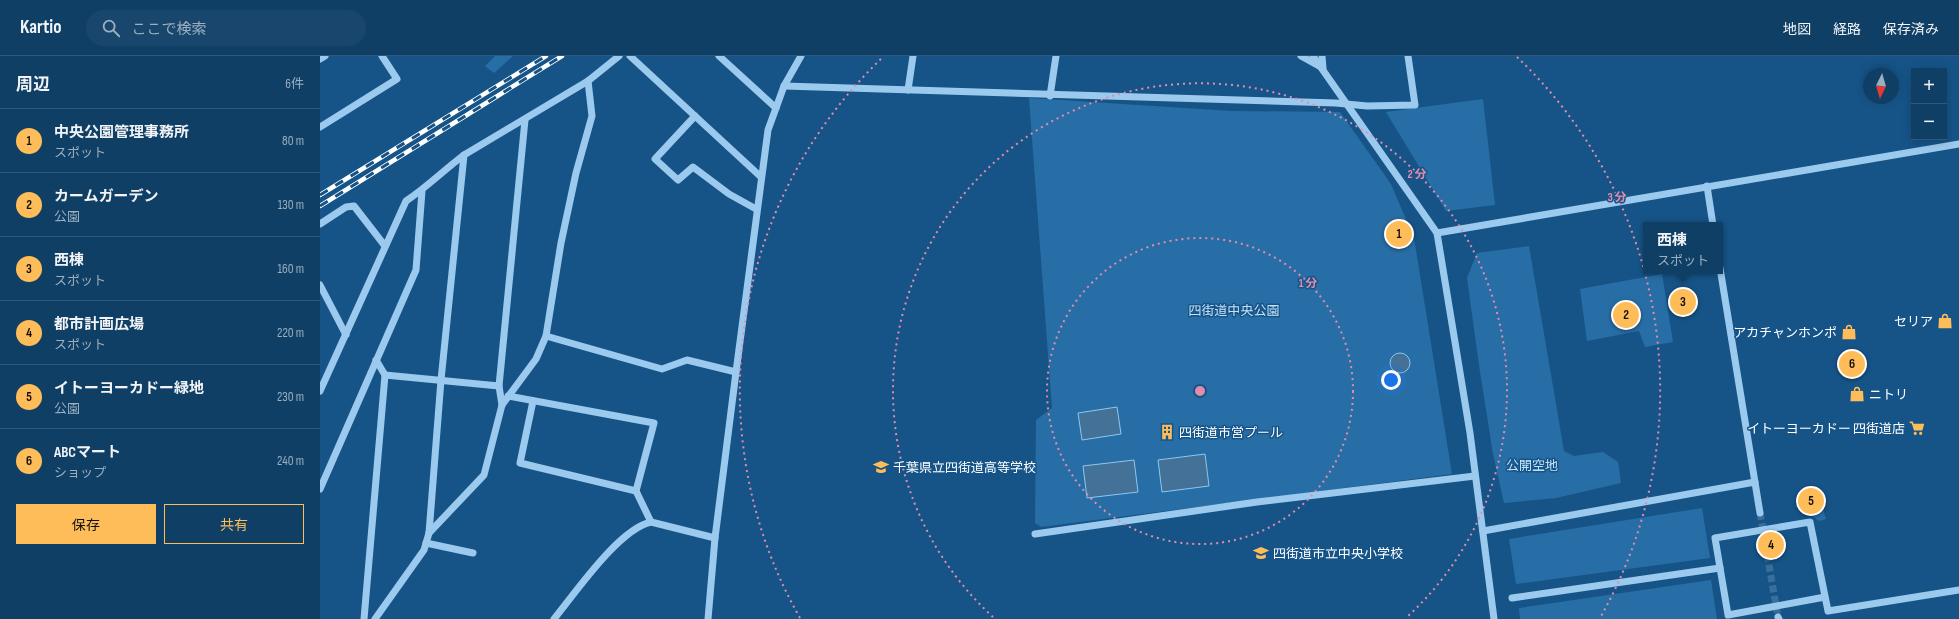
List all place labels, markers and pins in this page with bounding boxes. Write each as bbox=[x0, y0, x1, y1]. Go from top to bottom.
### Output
pin: 1 bbox=[1386, 219, 1412, 249]
pin: 3 bbox=[1670, 287, 1696, 317]
pin: 2 bbox=[1613, 300, 1639, 330]
shop icon: セリア bbox=[1936, 312, 1954, 330]
place label: セリア bbox=[1894, 314, 1933, 330]
shop icon: アカチャンホンポ bbox=[1840, 323, 1858, 341]
place label: アカチャンホンポ bbox=[1733, 325, 1837, 341]
pin: 6 bbox=[1839, 349, 1865, 379]
centre of rings bbox=[1193, 384, 1207, 398]
shop icon: ニトリ bbox=[1848, 385, 1866, 403]
place label: ニトリ bbox=[1869, 387, 1908, 403]
supermarket icon: イトーヨーカドー 四街道店 bbox=[1908, 419, 1926, 437]
place label: イトーヨーカドー 四街道店 bbox=[1747, 421, 1905, 437]
building icon: 四街道市営プール bbox=[1158, 423, 1176, 441]
place label: 四街道市営プール bbox=[1179, 425, 1283, 441]
school or university icon: 千葉県立四街道高等学校 bbox=[872, 458, 890, 476]
place label: 千葉県立四街道高等学校 bbox=[893, 460, 1036, 476]
pin: 5 bbox=[1798, 486, 1824, 516]
pin: 4 bbox=[1758, 530, 1784, 560]
school or university icon: 四街道市立中央小学校 bbox=[1252, 544, 1270, 562]
place label: 四街道市立中央小学校 bbox=[1273, 546, 1403, 562]

